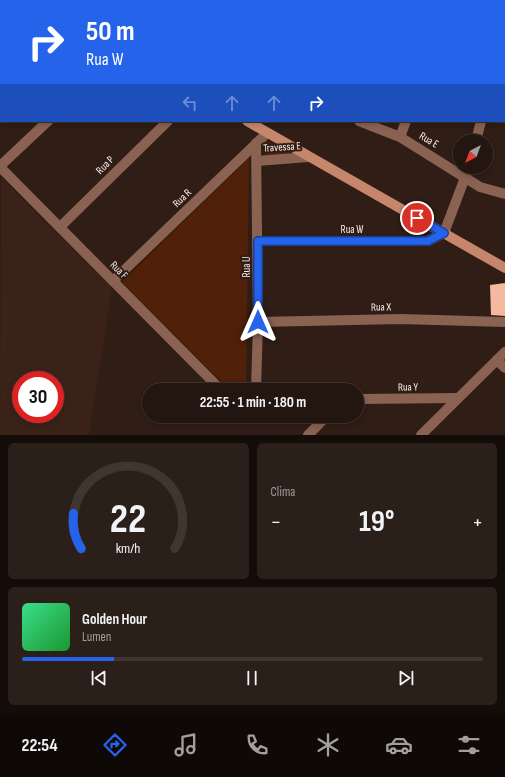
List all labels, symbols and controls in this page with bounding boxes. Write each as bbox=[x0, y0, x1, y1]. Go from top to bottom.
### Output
text: 50 m bbox=[86, 15, 135, 48]
icon: right bbox=[20, 16, 72, 68]
text: Rua W bbox=[86, 49, 123, 70]
icon: left bbox=[179, 92, 201, 114]
icon: ahead bbox=[221, 92, 243, 114]
icon: ahead bbox=[263, 92, 285, 114]
icon: right bbox=[305, 92, 327, 114]
street label: Rua E bbox=[417, 129, 441, 151]
north arrow bbox=[453, 134, 493, 174]
map controls bbox=[453, 134, 493, 174]
street label: Travessa E bbox=[263, 139, 301, 155]
street label: Rua P bbox=[93, 153, 117, 177]
street label: Rua R bbox=[170, 186, 194, 210]
pin bbox=[400, 201, 434, 235]
icon: arrive bbox=[406, 207, 428, 229]
street label: Rua W bbox=[341, 223, 363, 236]
street label: Rua U bbox=[240, 256, 253, 278]
street label: Rua F bbox=[107, 258, 131, 282]
street label: Rua X bbox=[371, 300, 392, 314]
position arrow bbox=[237, 301, 279, 343]
speed limit sign: 30 bbox=[12, 371, 64, 423]
street label: Rua Y bbox=[398, 380, 419, 394]
text: 22:55 · 1 min · 180 m bbox=[200, 393, 306, 412]
text: Clima bbox=[271, 484, 295, 500]
text: 22 bbox=[110, 495, 146, 544]
text: 19° bbox=[359, 504, 394, 540]
text: − bbox=[271, 509, 281, 536]
text: + bbox=[472, 509, 483, 536]
text: km/h bbox=[116, 540, 141, 557]
text: Golden Hour bbox=[82, 610, 147, 629]
text: Lumen bbox=[82, 629, 111, 645]
icon: previous bbox=[88, 667, 110, 689]
icon: pause bbox=[241, 667, 263, 689]
icon: next bbox=[395, 667, 417, 689]
icon: directions bbox=[101, 731, 129, 759]
icon: music bbox=[172, 731, 200, 759]
icon: phone bbox=[243, 731, 271, 759]
icon: climate bbox=[314, 731, 342, 759]
icon: car bbox=[385, 731, 413, 759]
icon: filters bbox=[455, 731, 483, 759]
text: 22:54 bbox=[21, 735, 58, 756]

